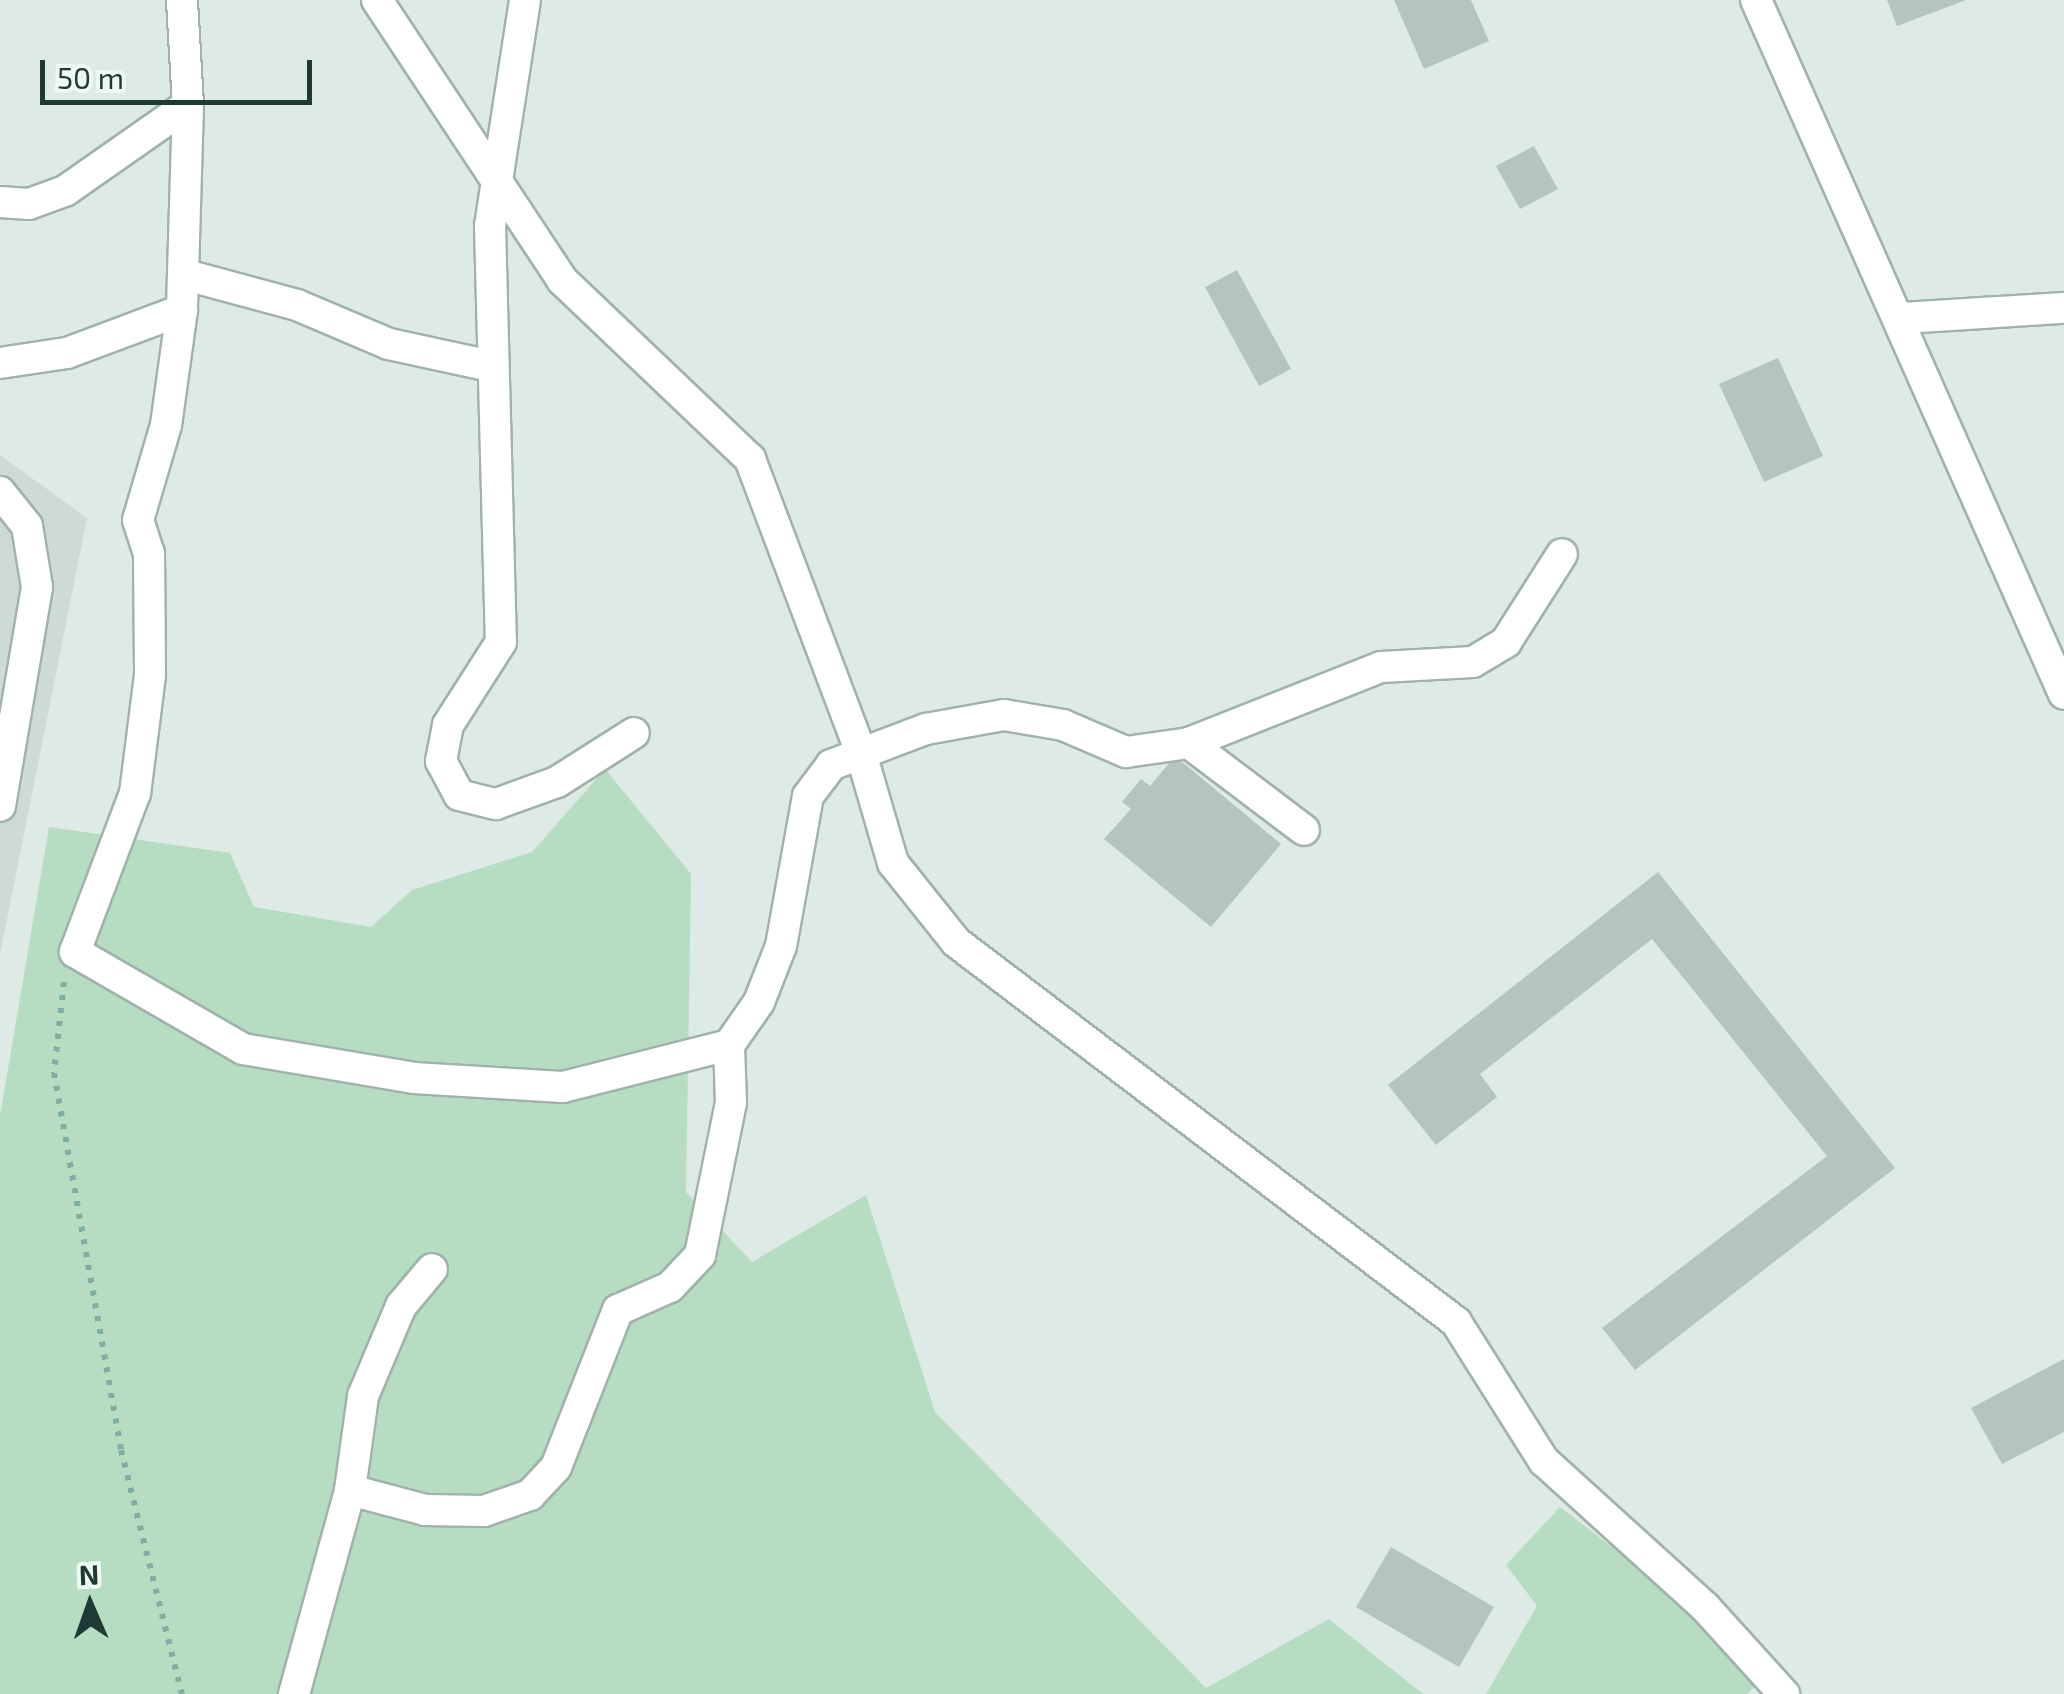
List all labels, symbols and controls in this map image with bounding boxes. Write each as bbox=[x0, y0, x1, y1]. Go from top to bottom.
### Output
scale bar bbox=[45, 40, 318, 102]
text: 50 m bbox=[57, 59, 124, 95]
north arrow bbox=[40, 1554, 140, 1654]
text: N bbox=[78, 1557, 100, 1591]

